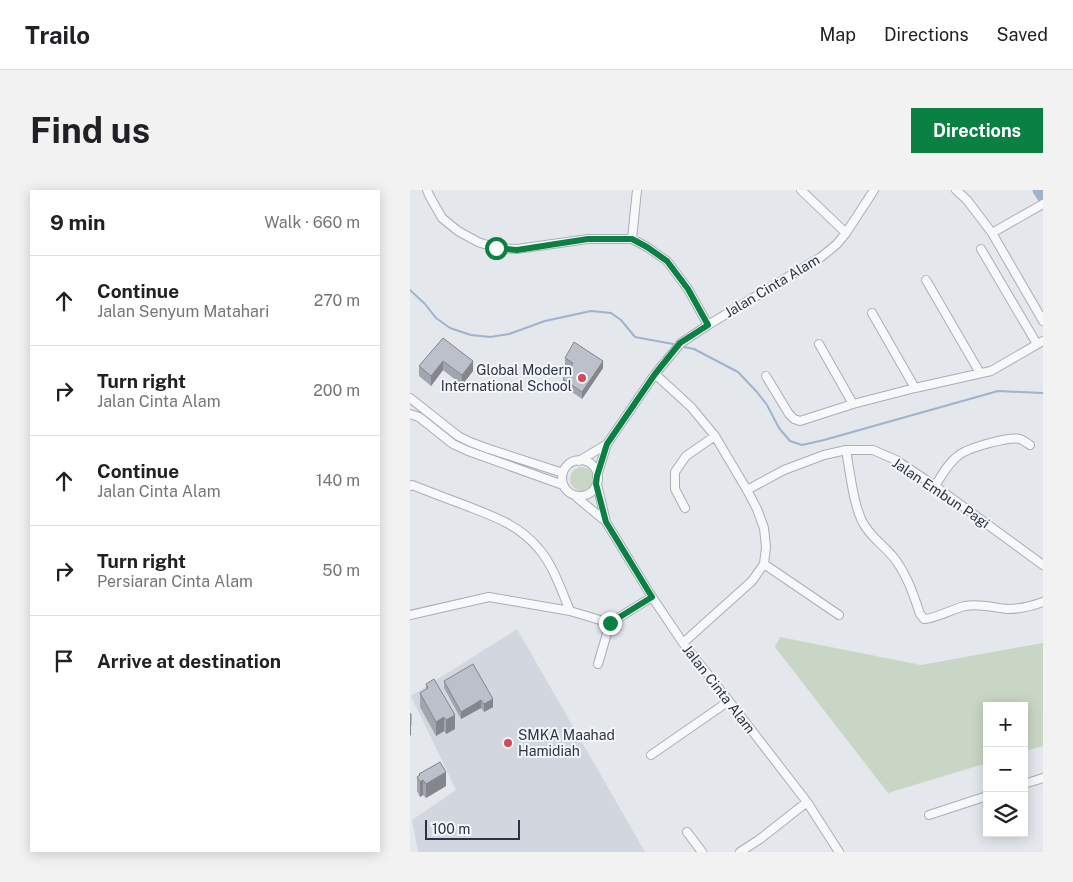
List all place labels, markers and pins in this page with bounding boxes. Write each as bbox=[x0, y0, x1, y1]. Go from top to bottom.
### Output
place label: Global Modern International School bbox=[441, 362, 572, 394]
marker: Global Modern International School bbox=[576, 372, 588, 384]
place label: SMKA Maahad Hamidiah bbox=[518, 727, 615, 759]
marker: SMKA Maahad Hamidiah bbox=[502, 737, 514, 749]

